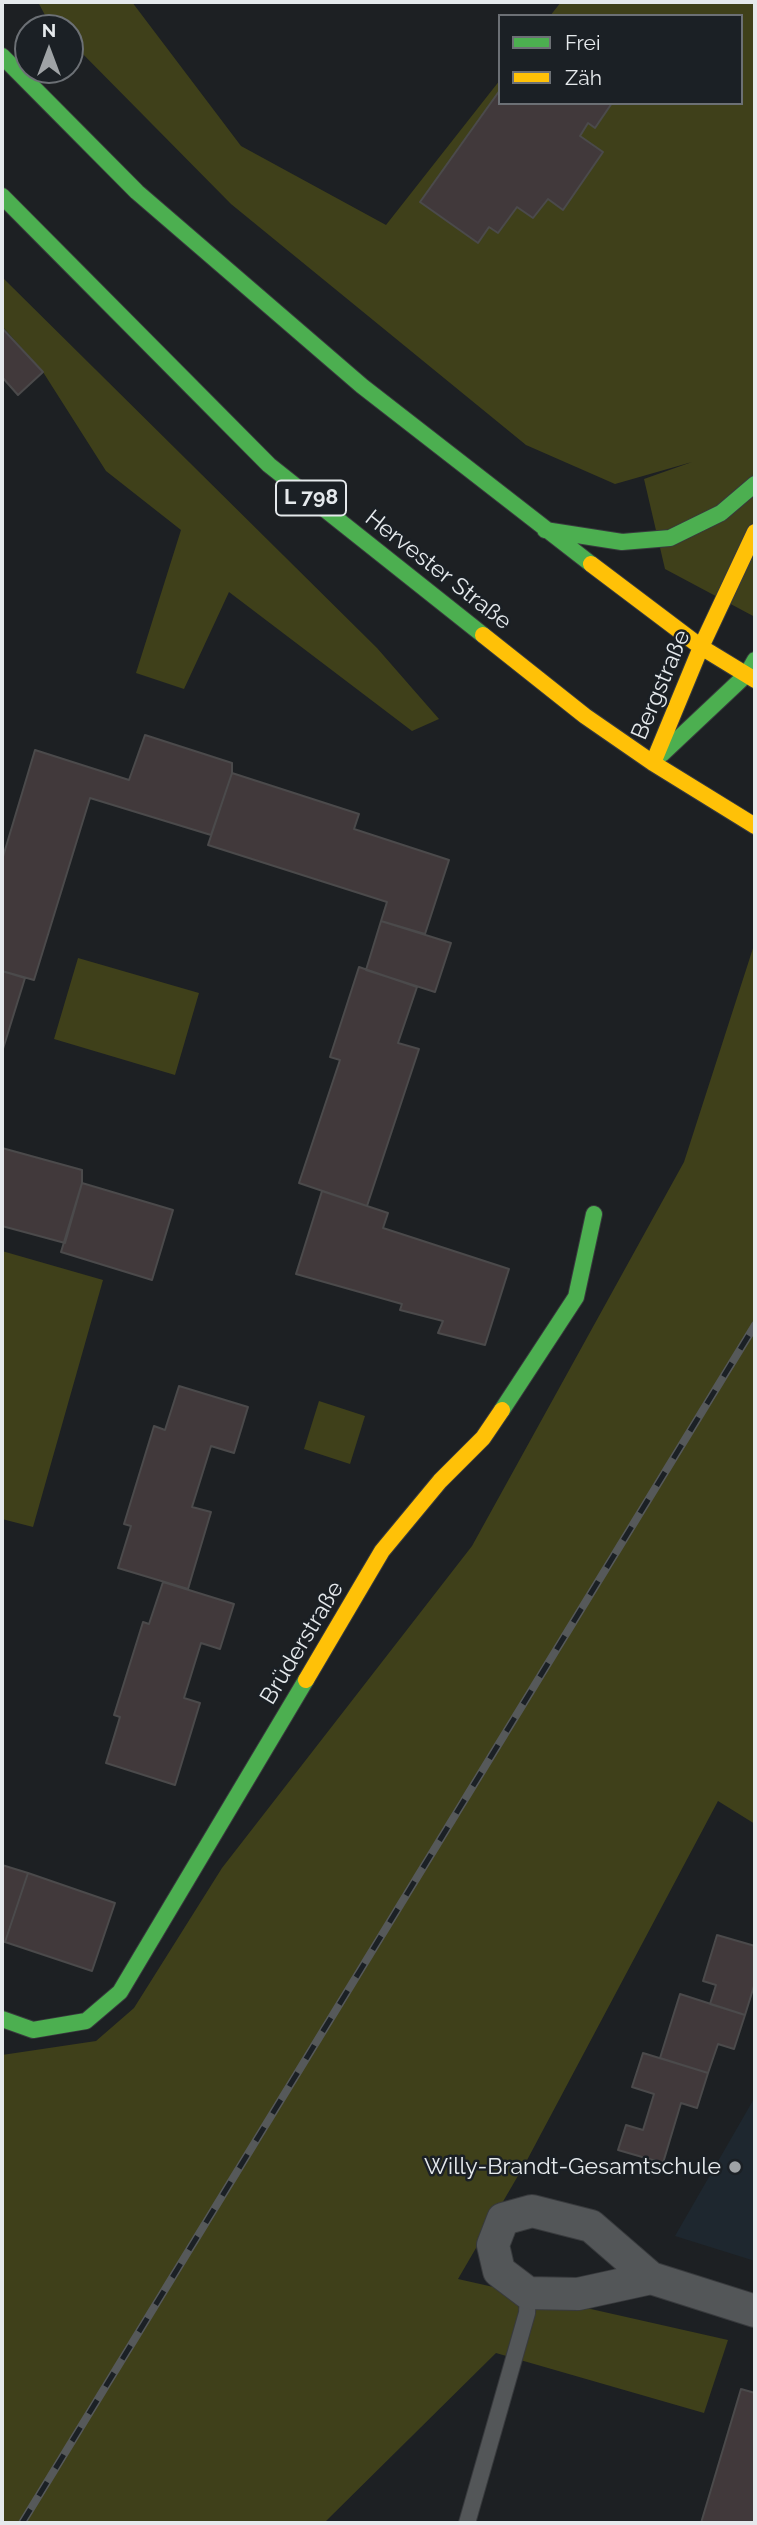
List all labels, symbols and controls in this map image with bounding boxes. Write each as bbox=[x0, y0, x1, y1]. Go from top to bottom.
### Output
north arrow bbox=[14, 14, 84, 84]
legend bbox=[498, 14, 743, 105]
text: N bbox=[42, 19, 56, 41]
text: Frei bbox=[565, 30, 601, 55]
text: Zäh bbox=[565, 65, 602, 90]
road number: L 798 bbox=[276, 480, 346, 516]
street label: Hervester Straße bbox=[359, 504, 517, 636]
street label: Bergstraße bbox=[626, 626, 696, 744]
street label: Brüderstraße bbox=[255, 1577, 349, 1709]
place label: Willy-Brandt-Gesamtschule bbox=[424, 2153, 721, 2181]
marker: Willy-Brandt-Gesamtschule bbox=[727, 2159, 743, 2175]

